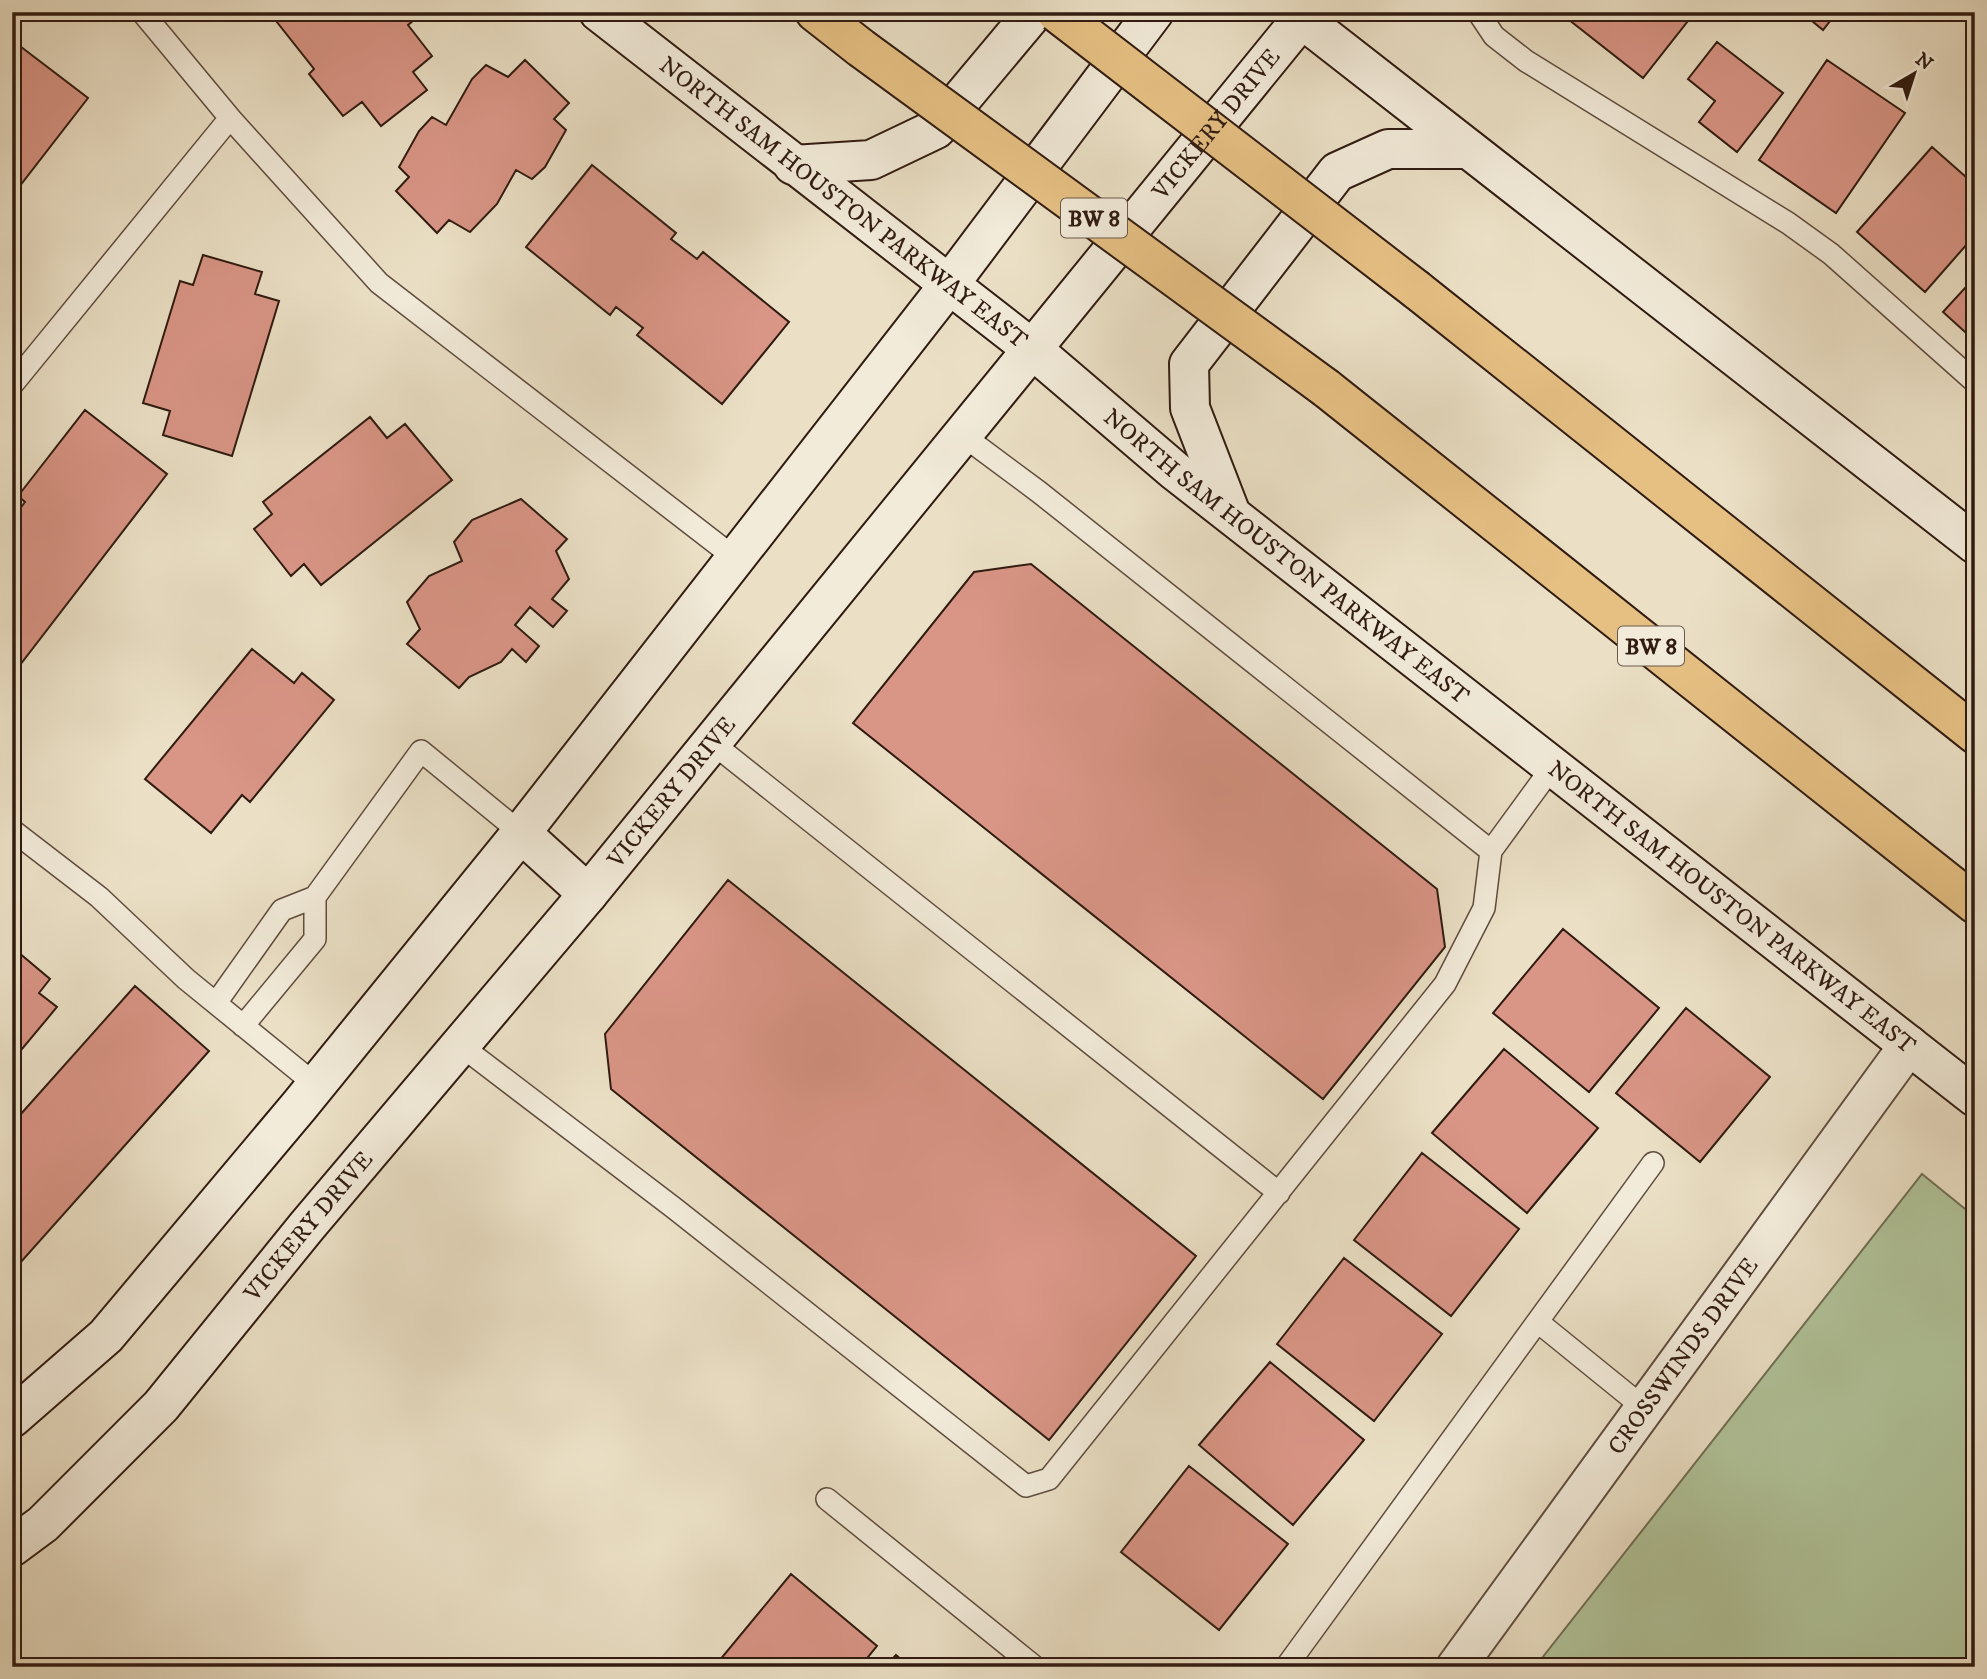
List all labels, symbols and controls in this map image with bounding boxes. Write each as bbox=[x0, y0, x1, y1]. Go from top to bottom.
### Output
north arrow bbox=[1878, 38, 1948, 108]
street label: VICKERY DRIVE bbox=[1146, 43, 1287, 207]
text: N bbox=[1910, 48, 1937, 76]
street label: NORTH SAM HOUSTON PARKWAY EAST bbox=[653, 50, 1033, 356]
road number: BW 8 bbox=[1061, 198, 1127, 238]
street label: NORTH SAM HOUSTON PARKWAY EAST bbox=[1097, 402, 1475, 712]
road number: BW 8 bbox=[1618, 626, 1684, 666]
street label: VICKERY DRIVE bbox=[601, 711, 743, 875]
street label: NORTH SAM HOUSTON PARKWAY EAST bbox=[1541, 754, 1921, 1061]
street label: VICKERY DRIVE bbox=[237, 1145, 380, 1309]
street label: CROSSWINDS DRIVE bbox=[1602, 1252, 1765, 1461]

